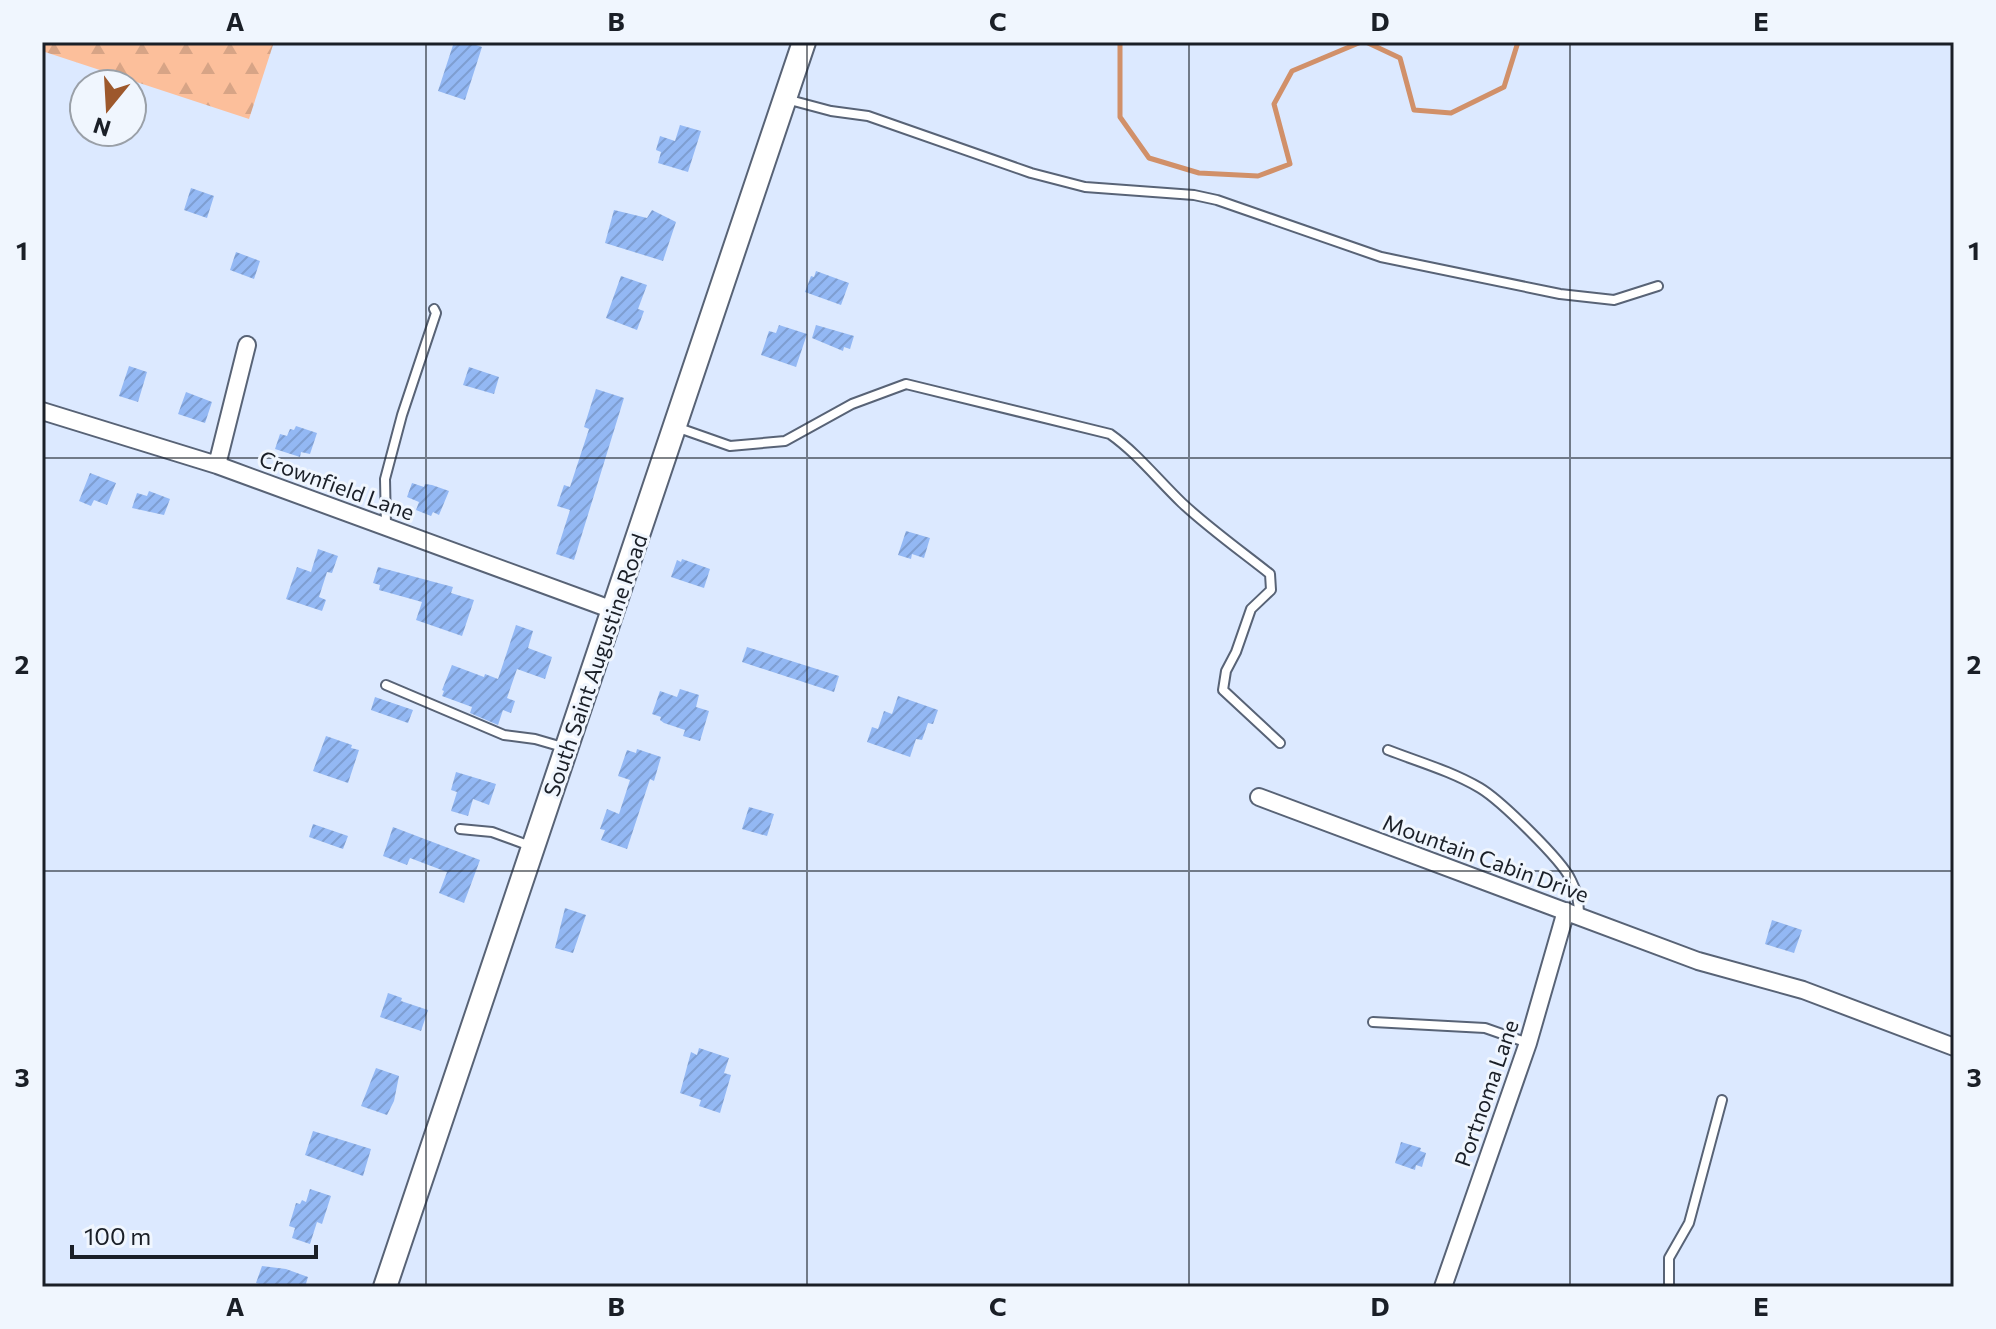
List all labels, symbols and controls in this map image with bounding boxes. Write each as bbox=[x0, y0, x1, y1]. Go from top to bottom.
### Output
text: A bbox=[226, 5, 245, 36]
text: B bbox=[607, 5, 625, 36]
text: C bbox=[989, 5, 1007, 36]
text: D bbox=[1370, 5, 1390, 36]
text: E bbox=[1753, 5, 1769, 36]
north arrow bbox=[68, 68, 148, 148]
text: N bbox=[90, 112, 114, 143]
text: 1 bbox=[16, 234, 28, 265]
text: 1 bbox=[1968, 234, 1980, 265]
street label: Crownfield Lane bbox=[256, 444, 418, 526]
street label: South Saint Augustine Road bbox=[537, 530, 653, 800]
text: 2 bbox=[15, 648, 29, 679]
text: 2 bbox=[1967, 648, 1981, 679]
street label: Mountain Cabin Drive bbox=[1379, 808, 1593, 908]
street label: Portnoma Lane bbox=[1448, 1016, 1524, 1170]
text: 3 bbox=[14, 1061, 30, 1092]
text: 3 bbox=[1966, 1061, 1982, 1092]
scale bar bbox=[72, 1209, 316, 1259]
text: 100 m bbox=[84, 1221, 151, 1250]
text: A bbox=[226, 1290, 245, 1321]
text: B bbox=[607, 1290, 625, 1321]
text: C bbox=[989, 1290, 1007, 1321]
text: D bbox=[1370, 1290, 1390, 1321]
text: E bbox=[1753, 1290, 1769, 1321]

